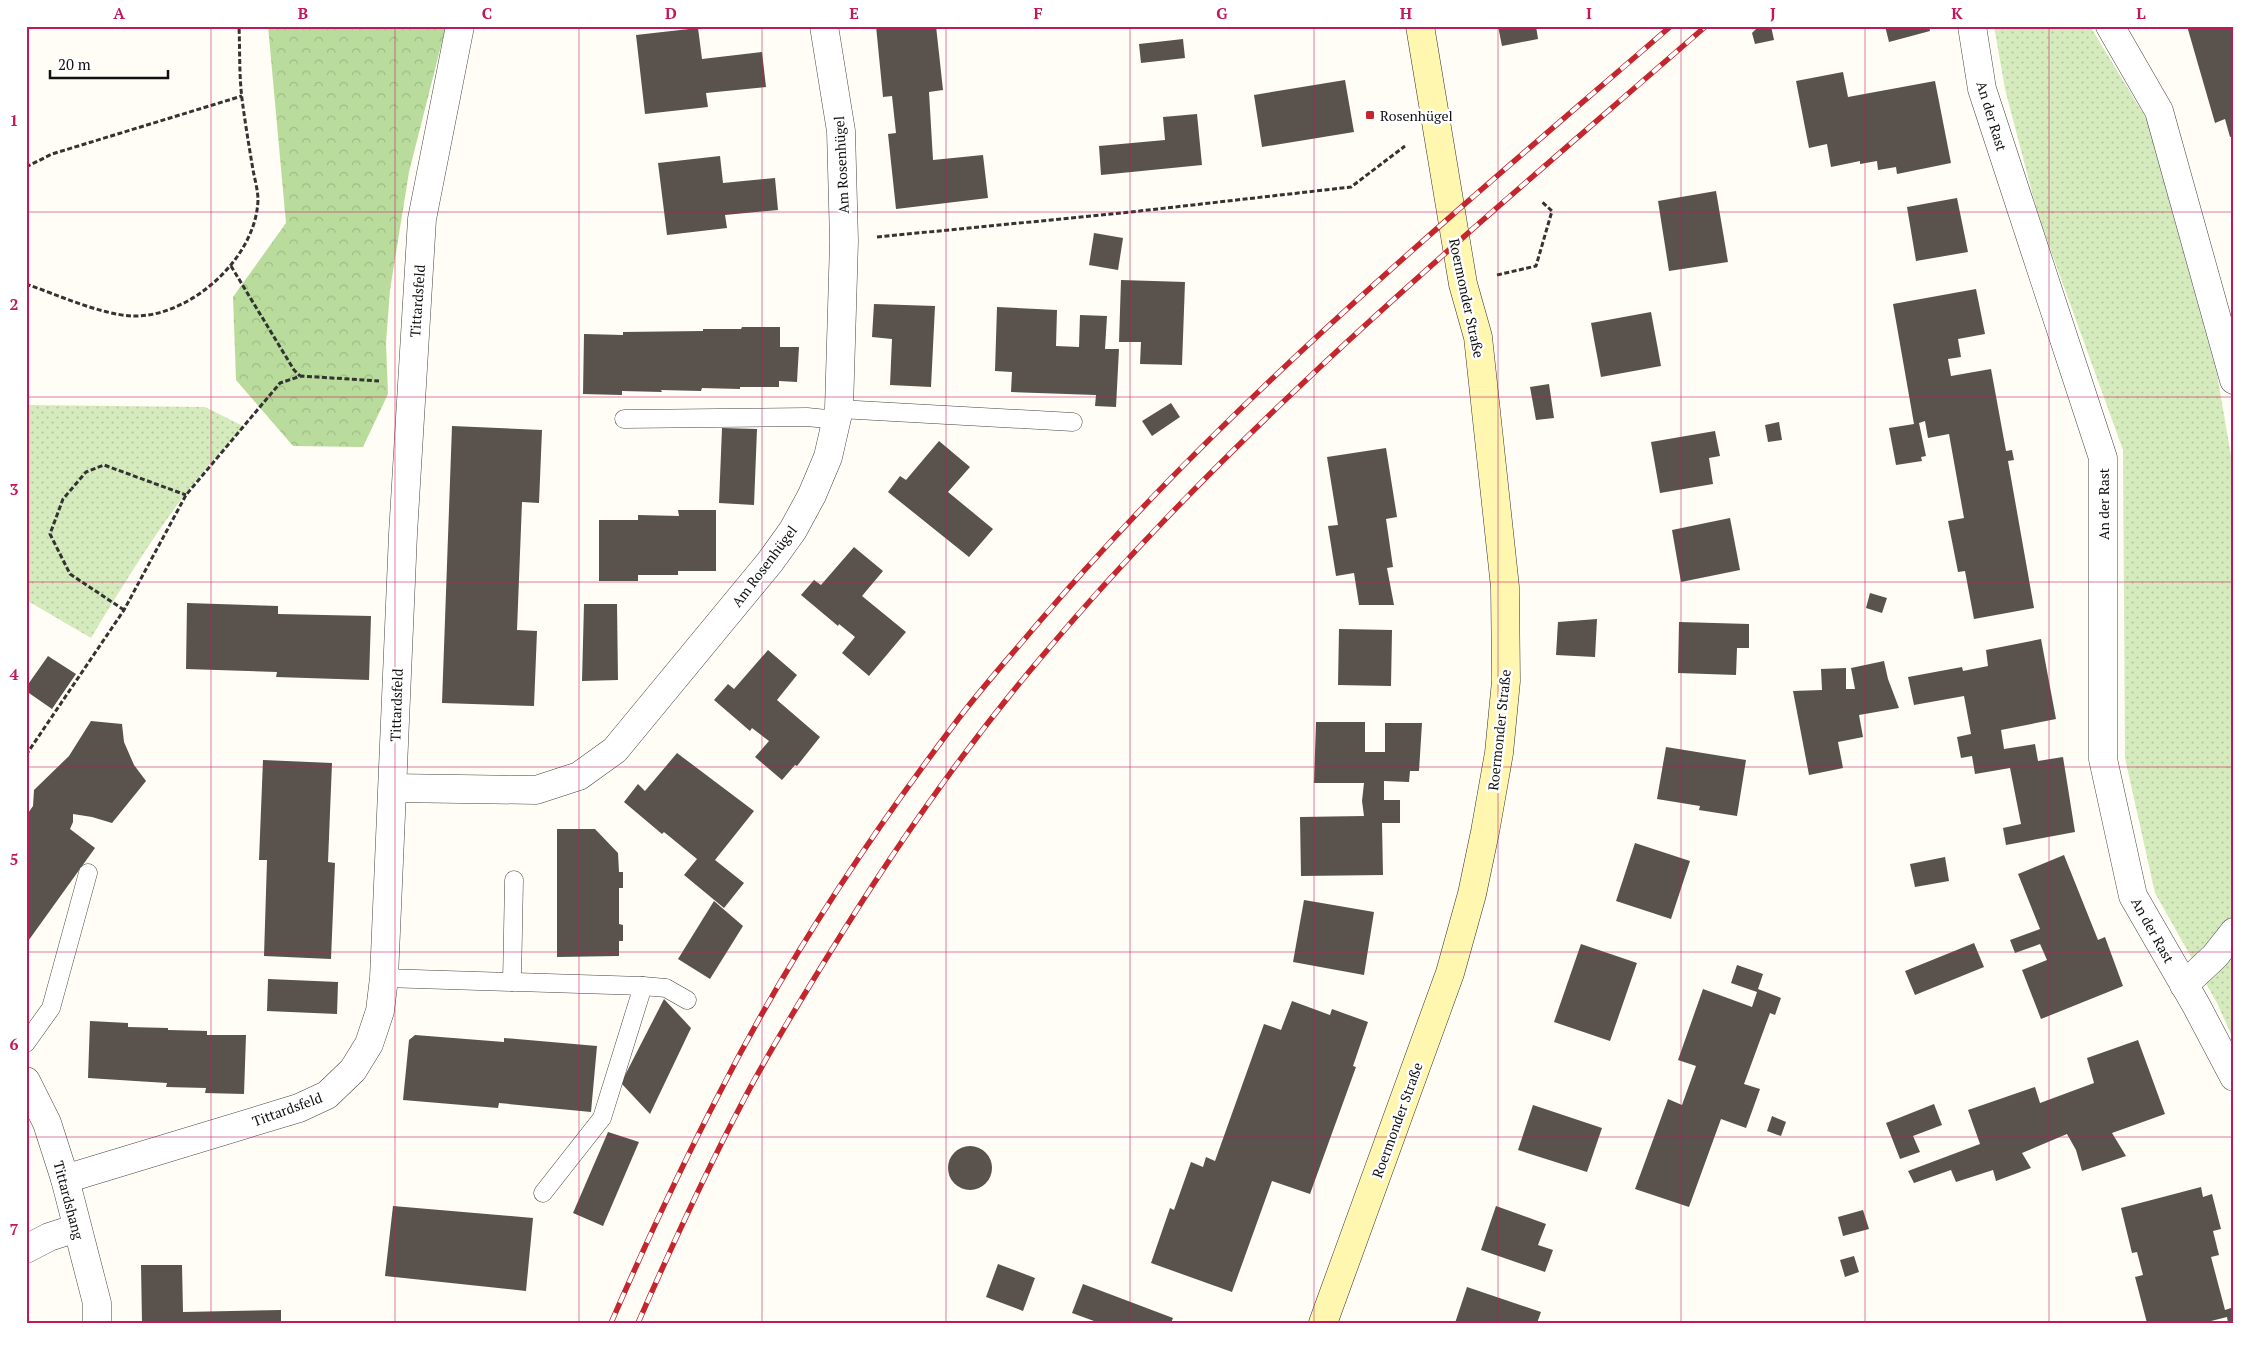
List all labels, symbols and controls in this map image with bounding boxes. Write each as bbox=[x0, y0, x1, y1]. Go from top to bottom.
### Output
text: A bbox=[113, 2, 125, 24]
text: B bbox=[298, 2, 308, 24]
text: C bbox=[482, 2, 492, 24]
text: D bbox=[665, 2, 677, 24]
text: E bbox=[849, 2, 859, 24]
text: F bbox=[1033, 2, 1043, 24]
text: G bbox=[1216, 2, 1228, 24]
text: H bbox=[1400, 2, 1412, 24]
text: I bbox=[1586, 2, 1592, 24]
text: J bbox=[1770, 2, 1776, 24]
text: K bbox=[1951, 2, 1963, 24]
text: L bbox=[2136, 2, 2146, 24]
scale bar bbox=[50, 48, 168, 80]
text: 20 m bbox=[58, 54, 91, 74]
street label: An der Rast bbox=[1972, 79, 2012, 154]
place label: Rosenhügel bbox=[1380, 106, 1453, 125]
text: 1 bbox=[9, 109, 19, 131]
marker: Rosenhügel bbox=[1364, 109, 1376, 121]
street label: Am Rosenhügel bbox=[829, 116, 853, 214]
street label: Roermonder Straße bbox=[1445, 237, 1489, 359]
street label: Tittardsfeld bbox=[405, 264, 429, 338]
text: 2 bbox=[9, 293, 19, 315]
street label: An der Rast bbox=[2094, 467, 2113, 540]
text: 3 bbox=[9, 478, 19, 500]
street label: Am Rosenhügel bbox=[727, 521, 801, 611]
text: 4 bbox=[9, 663, 19, 685]
street label: Tittardsfeld bbox=[385, 668, 407, 742]
street label: Roermonder Straße bbox=[1483, 669, 1515, 791]
text: 5 bbox=[9, 848, 19, 870]
street label: An der Rast bbox=[2127, 894, 2179, 967]
text: 6 bbox=[9, 1033, 19, 1055]
street label: Roermonder Straße bbox=[1367, 1060, 1427, 1180]
street label: Tittardsfeld bbox=[249, 1087, 325, 1130]
street label: Tittardshang bbox=[49, 1159, 89, 1242]
text: 7 bbox=[9, 1218, 19, 1240]

